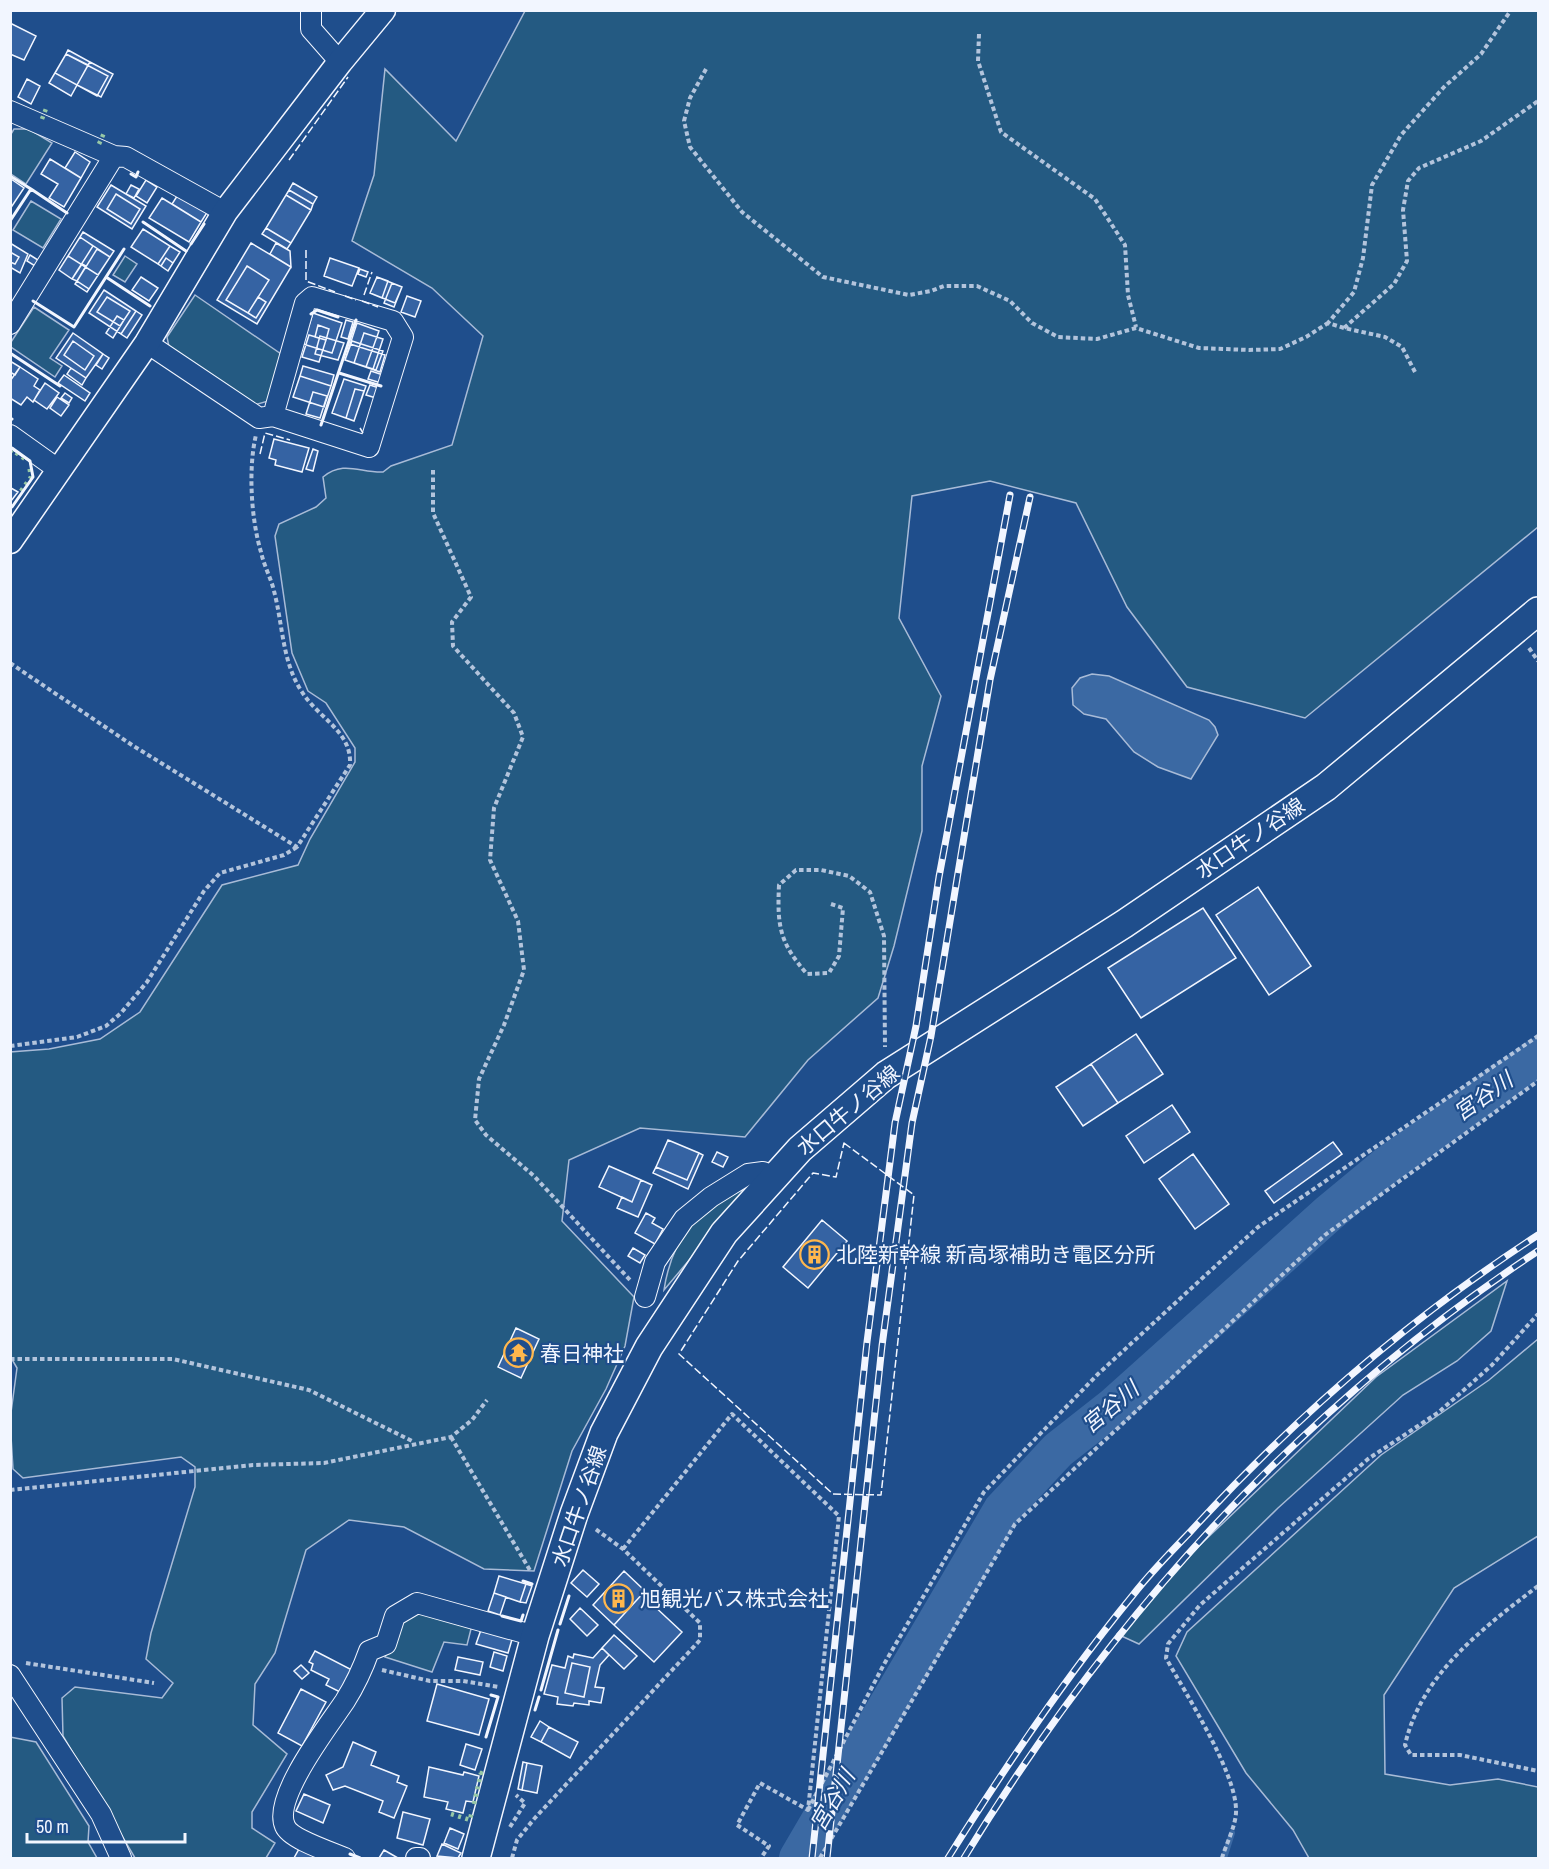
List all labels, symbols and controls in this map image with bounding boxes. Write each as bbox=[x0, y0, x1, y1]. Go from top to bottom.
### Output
street label: 水口牛ノ谷線 bbox=[1190, 791, 1310, 885]
street label: 水口牛ノ谷線 bbox=[790, 1058, 906, 1162]
water label: 宮谷川 bbox=[1447, 1064, 1520, 1127]
building icon: 北陸新幹線 新高塚補助き電区分所 bbox=[799, 1238, 831, 1270]
place label: 北陸新幹線 新高塚補助き電区分所 bbox=[836, 1240, 1156, 1269]
temple icon: 春日神社 bbox=[503, 1337, 535, 1369]
place label: 春日神社 bbox=[540, 1339, 624, 1368]
water label: 宮谷川 bbox=[1075, 1373, 1146, 1440]
street label: 水口牛ノ谷線 bbox=[545, 1442, 613, 1570]
building icon: 旭観光バス株式会社 bbox=[603, 1582, 635, 1614]
place label: 旭観光バス株式会社 bbox=[640, 1584, 829, 1613]
water label: 宮谷川 bbox=[803, 1762, 862, 1836]
scale bar bbox=[27, 1806, 184, 1844]
text: 50 m bbox=[36, 1814, 69, 1839]

